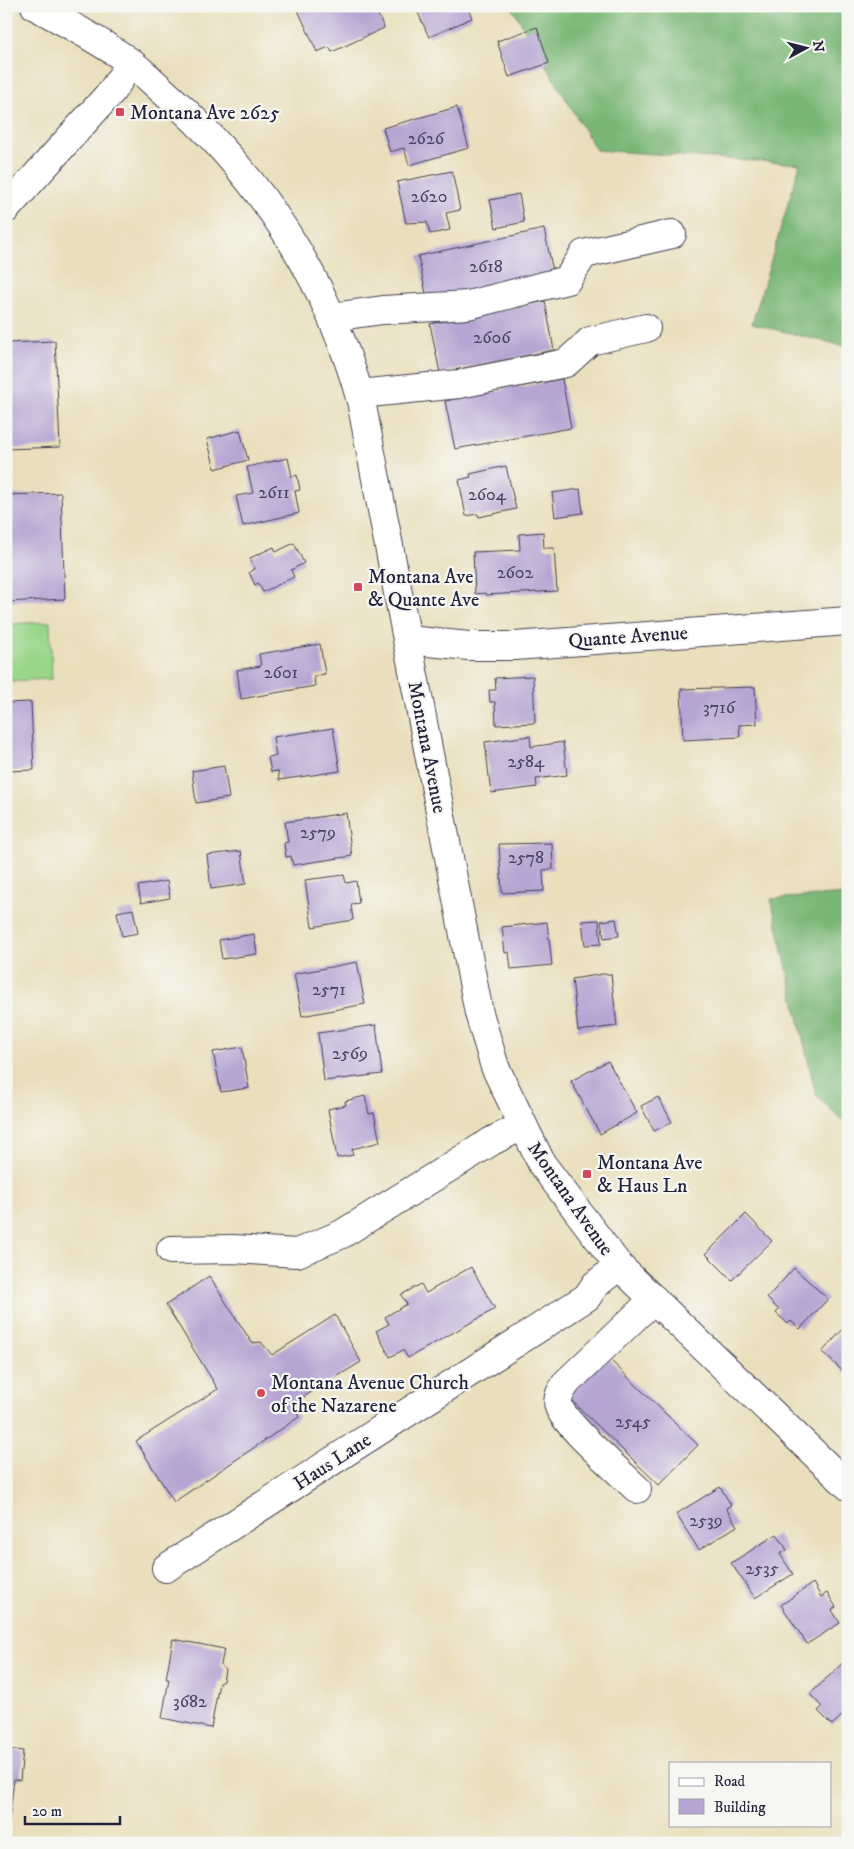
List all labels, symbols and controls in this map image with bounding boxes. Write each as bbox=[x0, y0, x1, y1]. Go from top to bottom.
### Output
north arrow bbox=[782, 22, 832, 72]
text: N bbox=[808, 40, 828, 54]
place label: Montana Ave 2625 bbox=[130, 101, 280, 126]
marker: Montana Ave 2625 bbox=[114, 106, 126, 118]
house number: 2626 bbox=[408, 128, 445, 150]
house number: 2620 bbox=[411, 186, 447, 208]
house number: 2618 bbox=[469, 256, 503, 278]
house number: 2606 bbox=[473, 327, 511, 349]
house number: 2611 bbox=[258, 482, 290, 504]
house number: 2604 bbox=[468, 484, 507, 506]
house number: 2602 bbox=[497, 562, 534, 584]
place label: Montana Ave & Quante Ave bbox=[368, 565, 479, 613]
marker: Montana Ave & Quante Ave bbox=[352, 581, 364, 593]
street label: Quante Avenue bbox=[567, 621, 689, 654]
house number: 2601 bbox=[264, 662, 298, 684]
street label: Montana Avenue bbox=[401, 679, 452, 815]
house number: 3716 bbox=[703, 697, 736, 719]
house number: 2584 bbox=[507, 751, 545, 773]
house number: 2579 bbox=[300, 822, 336, 844]
house number: 2578 bbox=[508, 847, 544, 869]
house number: 2571 bbox=[312, 979, 346, 1001]
house number: 2569 bbox=[332, 1043, 368, 1065]
street label: Montana Avenue bbox=[521, 1137, 618, 1261]
place label: Montana Ave & Haus Ln bbox=[597, 1151, 703, 1199]
marker: Montana Ave & Haus Ln bbox=[581, 1168, 593, 1180]
place label: Montana Avenue Church of the Nazarene bbox=[271, 1371, 469, 1419]
marker: Montana Avenue Church of the Nazarene bbox=[255, 1387, 267, 1399]
house number: 2545 bbox=[615, 1411, 651, 1433]
street label: Haus Lane bbox=[289, 1428, 376, 1497]
house number: 2539 bbox=[689, 1510, 723, 1532]
house number: 2535 bbox=[745, 1558, 779, 1580]
house number: 3682 bbox=[173, 1691, 207, 1713]
legend bbox=[669, 1762, 832, 1826]
text: Road bbox=[714, 1772, 746, 1791]
scale bar bbox=[25, 1794, 120, 1826]
text: Building bbox=[714, 1798, 766, 1817]
text: 20 m bbox=[32, 1802, 62, 1821]

